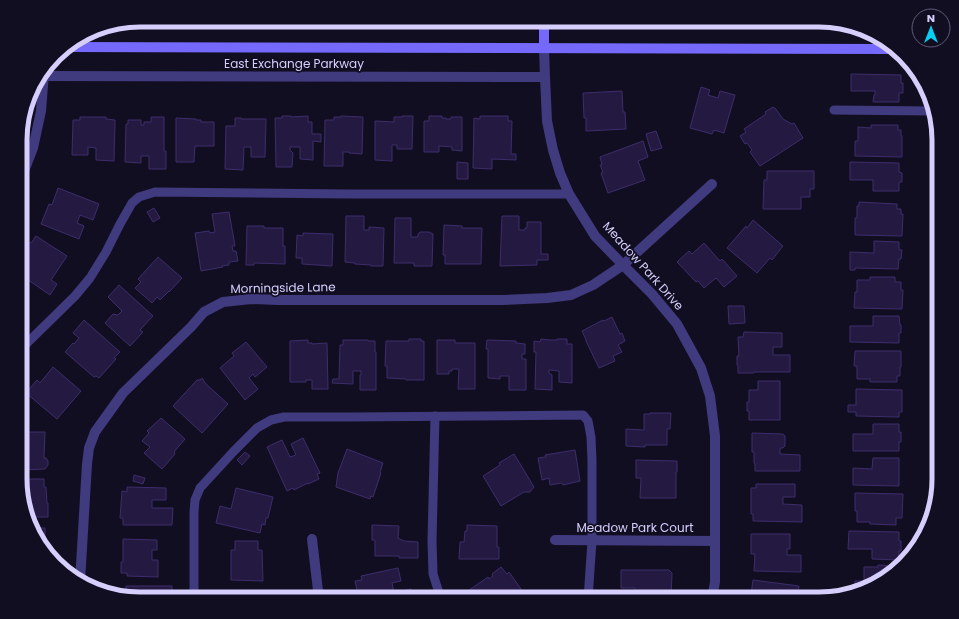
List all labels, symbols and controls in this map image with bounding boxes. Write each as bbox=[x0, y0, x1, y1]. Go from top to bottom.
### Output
north arrow bbox=[911, 8, 951, 48]
text: N bbox=[927, 10, 935, 26]
street label: East Exchange Parkway bbox=[224, 55, 364, 72]
street label: Meadow Park Drive bbox=[599, 218, 688, 314]
street label: Morningside Lane bbox=[230, 278, 336, 297]
street label: Meadow Park Court bbox=[576, 519, 694, 536]

